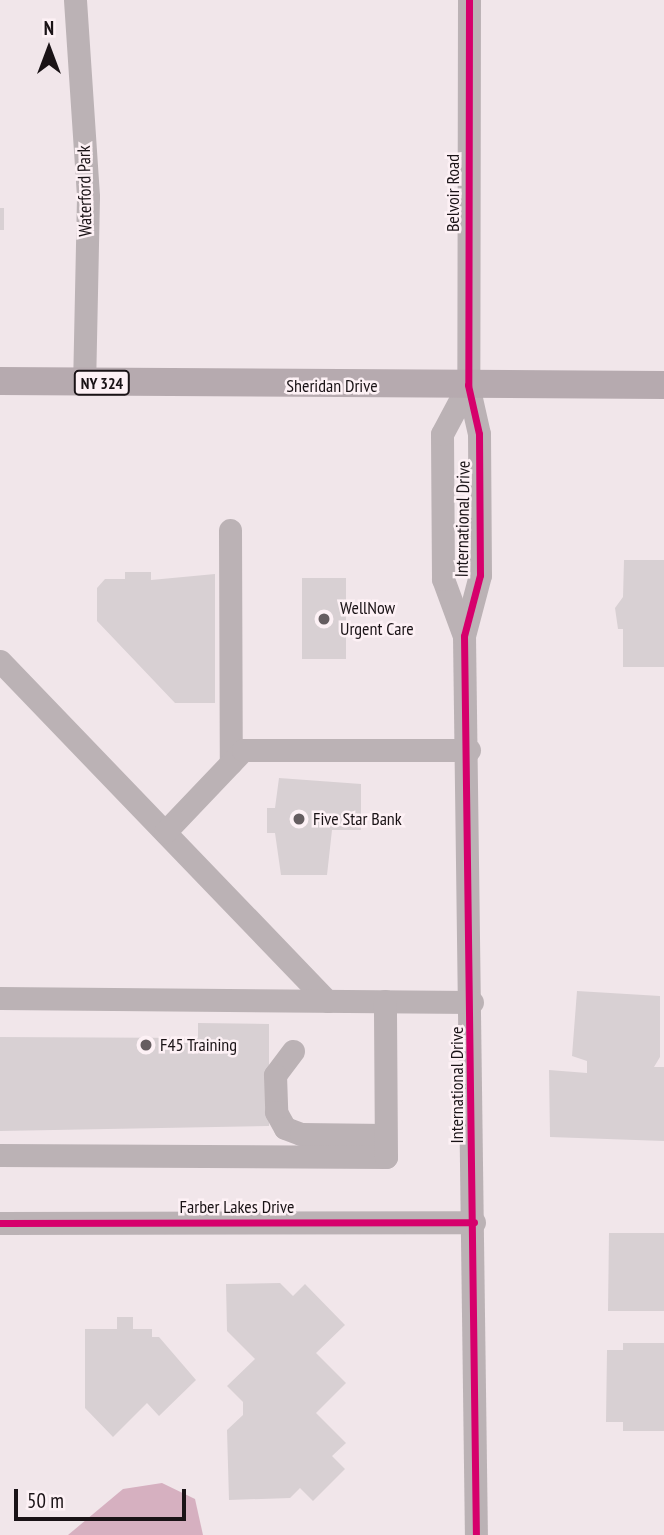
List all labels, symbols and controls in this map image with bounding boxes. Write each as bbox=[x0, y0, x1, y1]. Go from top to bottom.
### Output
north arrow bbox=[14, 14, 84, 84]
text: N bbox=[44, 16, 54, 40]
street label: Waterford Park bbox=[73, 145, 97, 237]
street label: Belvoir Road bbox=[442, 154, 464, 232]
road number: NY 324 bbox=[72, 370, 132, 396]
street label: Sheridan Drive bbox=[286, 375, 378, 397]
street label: International Drive bbox=[451, 460, 475, 578]
place label: WellNow Urgent Care bbox=[340, 598, 414, 640]
marker: WellNow Urgent Care bbox=[314, 609, 334, 629]
place label: Five Star Bank bbox=[313, 808, 402, 830]
marker: Five Star Bank bbox=[291, 811, 307, 827]
street label: International Drive bbox=[446, 1027, 468, 1143]
place label: F45 Training bbox=[160, 1034, 237, 1056]
marker: F45 Training bbox=[138, 1037, 154, 1053]
street label: Farber Lakes Drive bbox=[180, 1196, 294, 1218]
scale bar bbox=[18, 1476, 189, 1520]
text: 50 m bbox=[27, 1487, 64, 1514]

